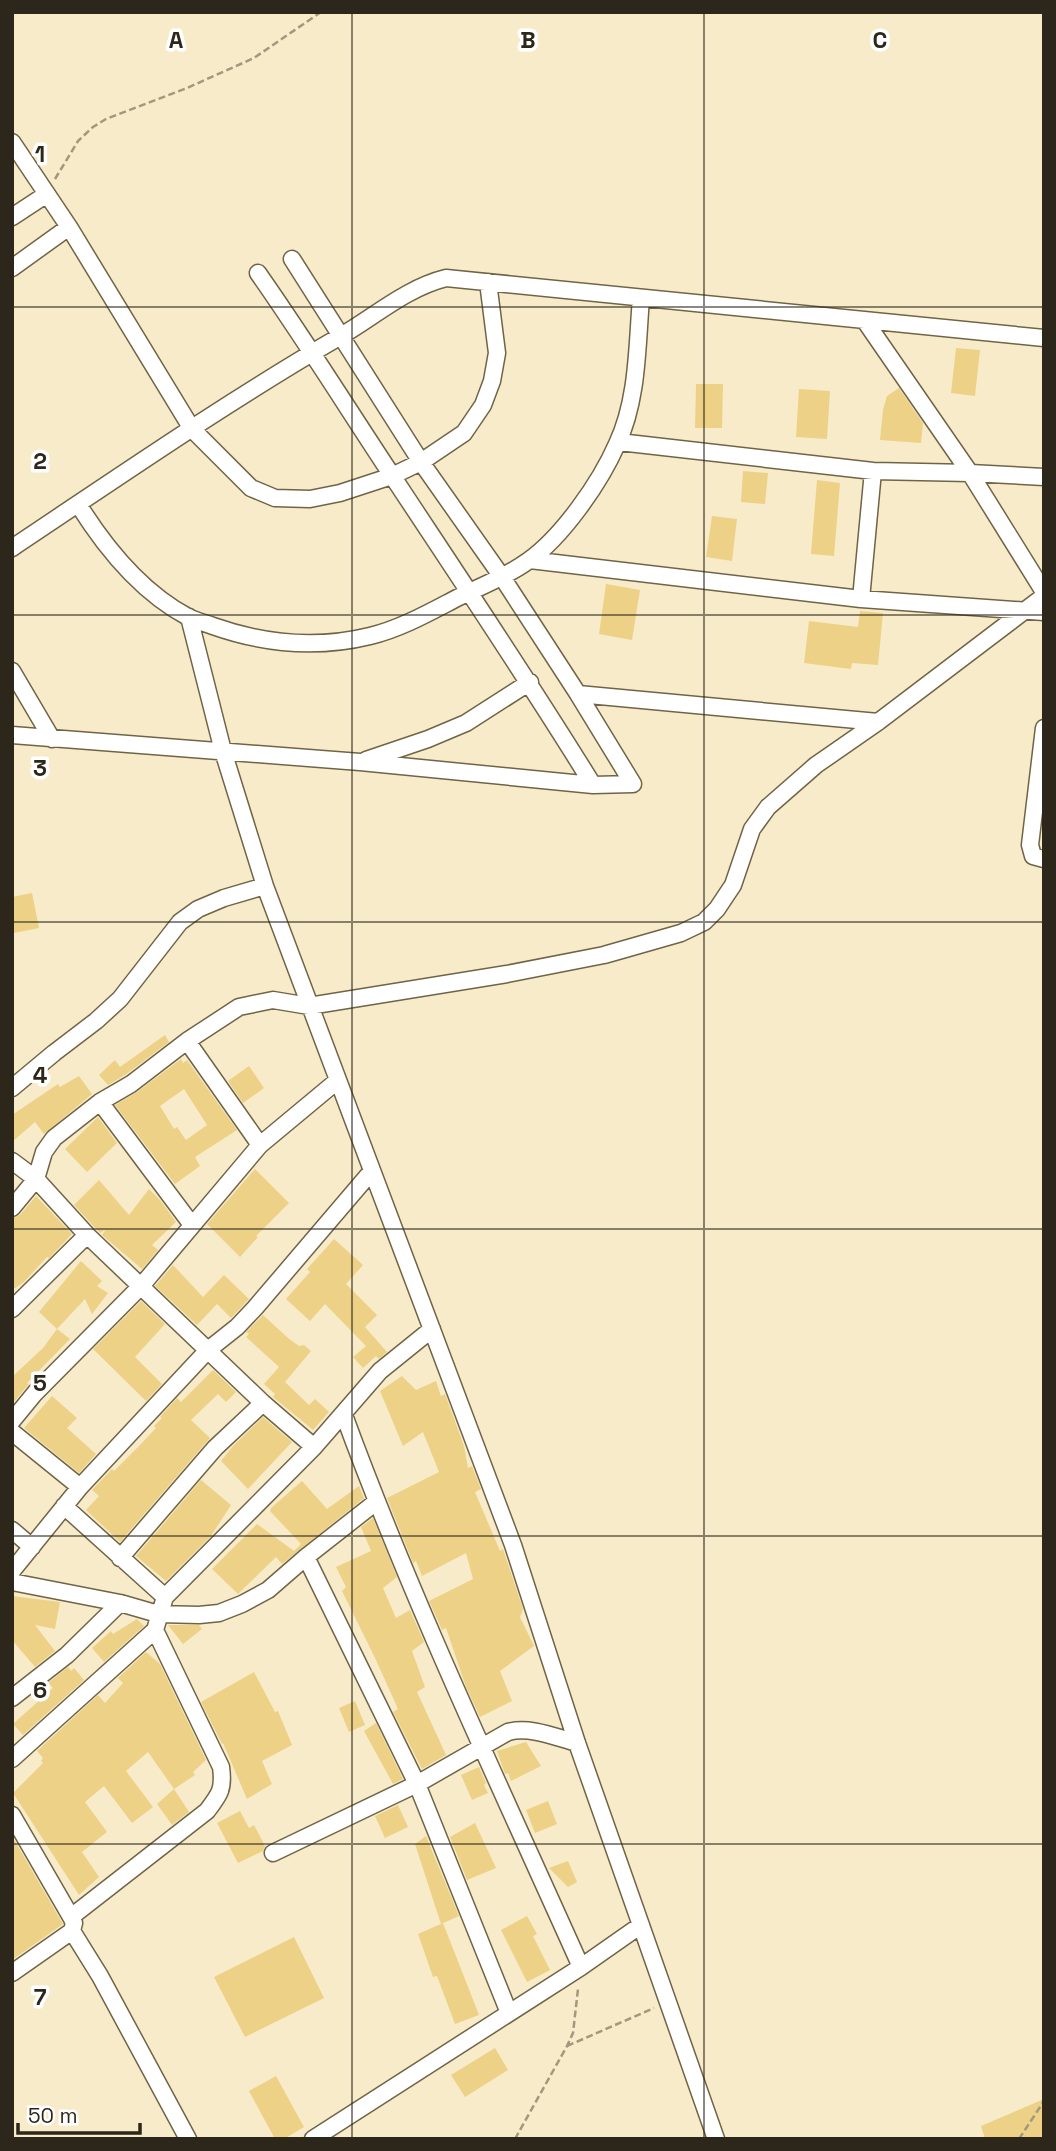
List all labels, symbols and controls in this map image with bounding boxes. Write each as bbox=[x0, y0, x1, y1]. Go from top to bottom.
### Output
text: A bbox=[169, 25, 184, 55]
text: B bbox=[520, 25, 536, 55]
text: C bbox=[873, 25, 887, 55]
text: 1 bbox=[35, 139, 45, 169]
text: 2 bbox=[33, 446, 47, 476]
text: 3 bbox=[33, 753, 47, 783]
text: 4 bbox=[33, 1060, 48, 1090]
text: 5 bbox=[33, 1368, 47, 1398]
text: 6 bbox=[33, 1675, 47, 1705]
text: 7 bbox=[34, 1982, 47, 2012]
scale bar bbox=[18, 2092, 140, 2136]
text: 50 m bbox=[28, 2102, 78, 2129]

